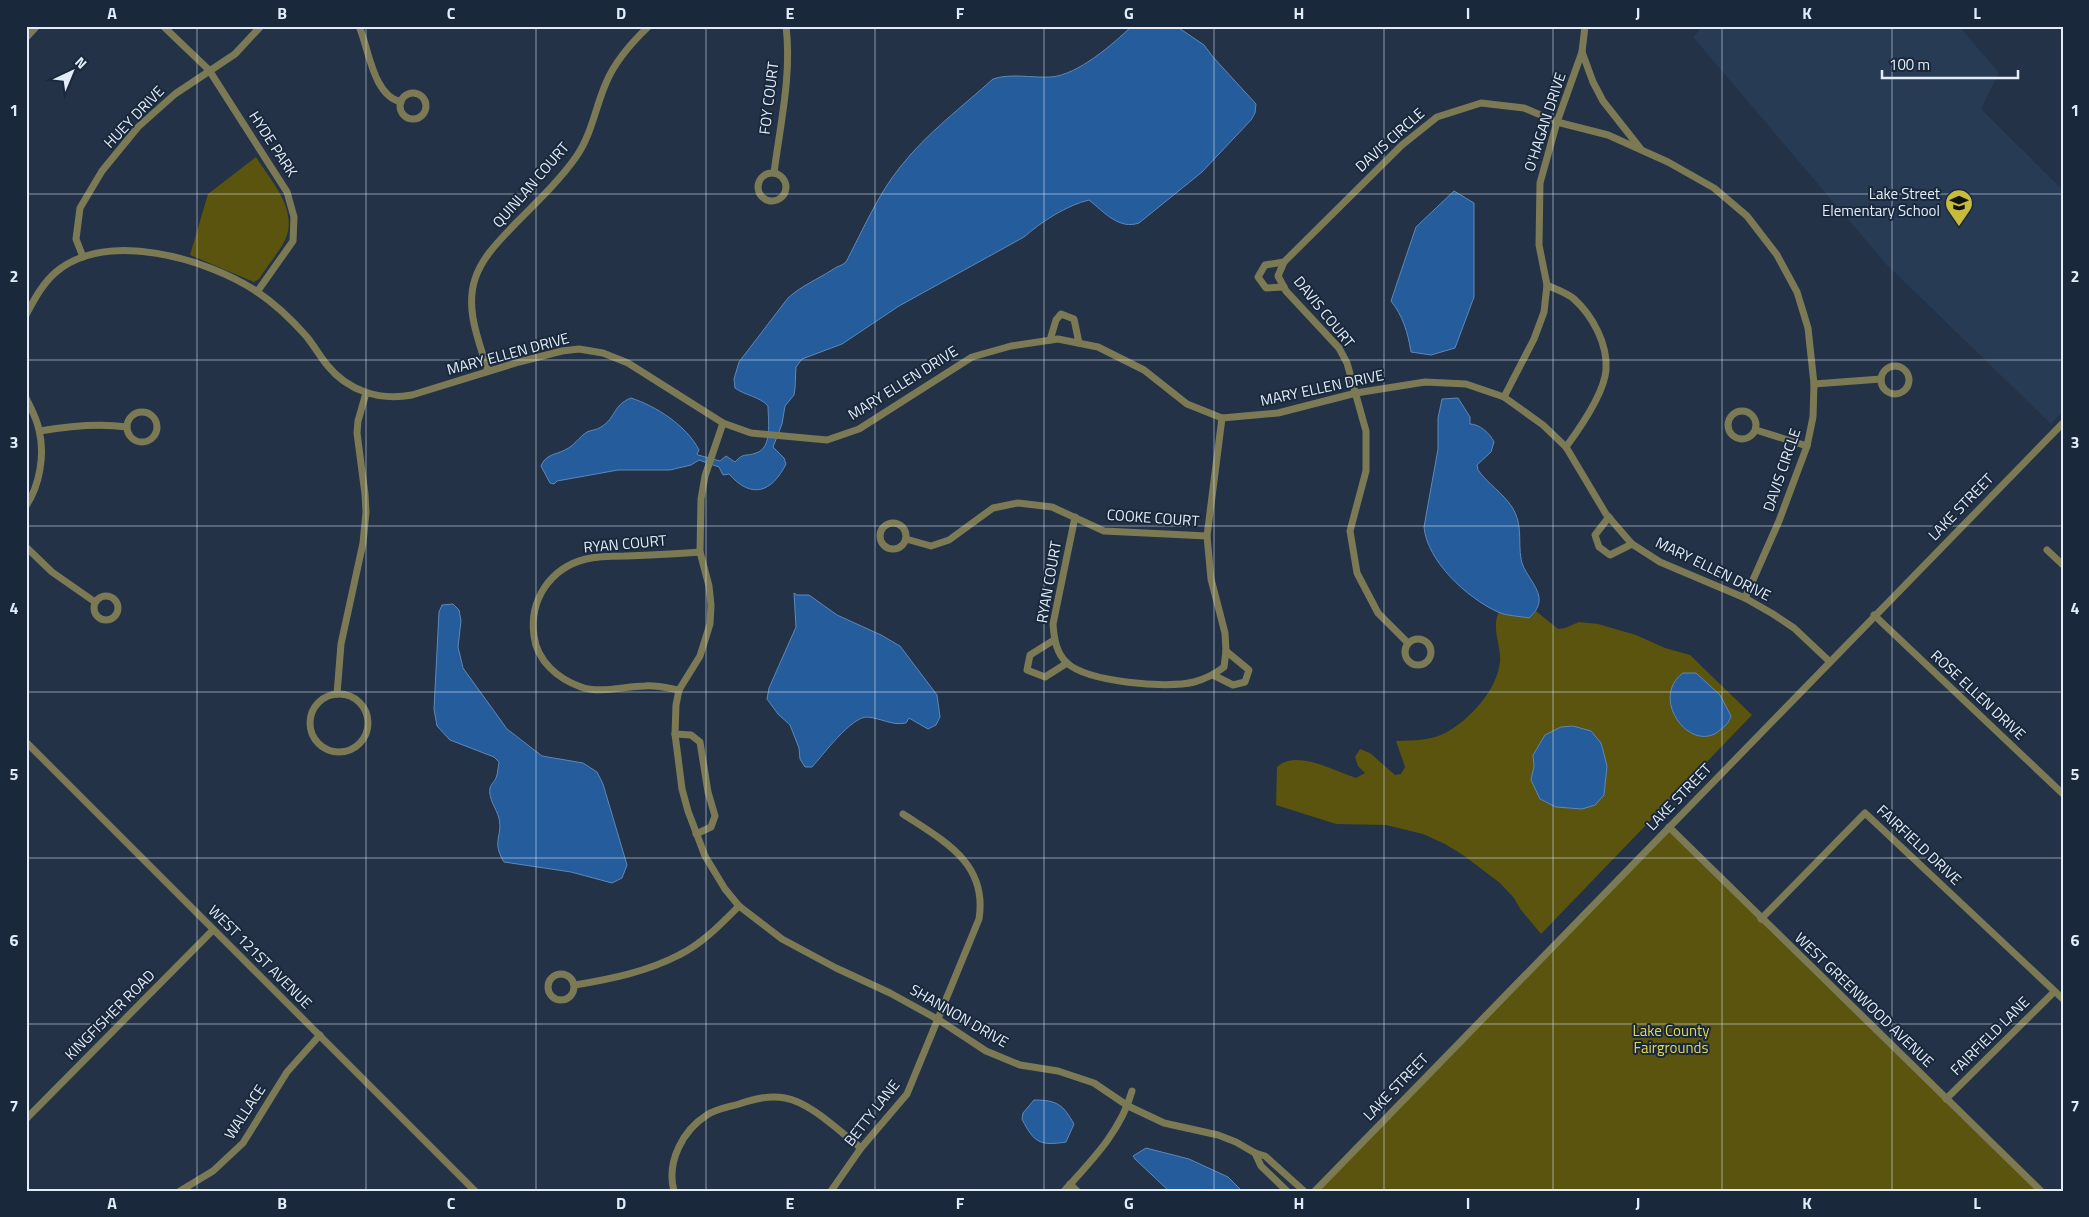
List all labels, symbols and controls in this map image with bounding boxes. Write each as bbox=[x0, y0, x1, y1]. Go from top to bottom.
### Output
text: A bbox=[107, 1, 117, 25]
text: B bbox=[277, 1, 287, 25]
text: C bbox=[447, 1, 456, 25]
text: D bbox=[616, 1, 626, 25]
text: E bbox=[786, 1, 795, 25]
text: F bbox=[956, 1, 965, 25]
text: G bbox=[1124, 1, 1134, 25]
text: H bbox=[1294, 1, 1304, 25]
text: I bbox=[1466, 1, 1470, 25]
text: J bbox=[1636, 1, 1640, 25]
text: K bbox=[1802, 1, 1812, 25]
text: L bbox=[1973, 1, 1981, 25]
north arrow bbox=[48, 48, 98, 98]
scale bar bbox=[1882, 48, 2018, 80]
text: N bbox=[71, 51, 92, 73]
text: 100 m bbox=[1889, 53, 1930, 76]
street label: FOY COURT bbox=[753, 60, 784, 136]
street label: O'HAGAN DRIVE bbox=[1518, 69, 1571, 174]
street label: HUEY DRIVE bbox=[98, 80, 169, 153]
text: 1 bbox=[10, 98, 18, 122]
text: 1 bbox=[2071, 98, 2079, 122]
street label: DAVIS CIRCLE bbox=[1350, 102, 1430, 177]
street label: HYDE PARK bbox=[243, 106, 304, 182]
street label: QUINLAN COURT bbox=[487, 136, 575, 233]
place label: Lake Street Elementary School bbox=[1822, 182, 1941, 222]
school or university icon: Lake Street Elementary School bbox=[1944, 188, 1974, 227]
text: 2 bbox=[10, 264, 18, 288]
text: 2 bbox=[2071, 264, 2079, 288]
street label: DAVIS COURT bbox=[1288, 271, 1361, 353]
street label: MARY ELLEN DRIVE bbox=[444, 326, 572, 381]
street label: MARY ELLEN DRIVE bbox=[843, 339, 962, 426]
street label: MARY ELLEN DRIVE bbox=[1258, 363, 1386, 412]
street label: DAVIS CIRCLE bbox=[1757, 425, 1806, 515]
text: 3 bbox=[10, 430, 18, 454]
text: 3 bbox=[2071, 430, 2079, 454]
street label: LAKE STREET bbox=[1922, 468, 1999, 546]
street label: COOKE COURT bbox=[1106, 503, 1200, 532]
street label: RYAN COURT bbox=[583, 528, 667, 559]
street label: MARY ELLEN DRIVE bbox=[1652, 531, 1775, 606]
street label: RYAN COURT bbox=[1030, 539, 1067, 625]
text: 4 bbox=[10, 596, 19, 620]
text: 4 bbox=[2071, 596, 2080, 620]
street label: ROSE ELLEN DRIVE bbox=[1926, 644, 2031, 745]
street label: LAKE STREET bbox=[1640, 758, 1717, 836]
text: 5 bbox=[10, 762, 19, 786]
text: 5 bbox=[2071, 762, 2080, 786]
street label: FAIRFIELD DRIVE bbox=[1872, 799, 1967, 890]
street label: WEST 121ST AVENUE bbox=[203, 899, 318, 1014]
street label: WEST GREENWOOD AVENUE bbox=[1790, 927, 1939, 1072]
text: 6 bbox=[10, 928, 19, 952]
text: 6 bbox=[2071, 928, 2080, 952]
street label: KINGFISHER ROAD bbox=[59, 964, 160, 1065]
street label: SHANNON DRIVE bbox=[906, 978, 1013, 1053]
street label: FAIRFIELD LANE bbox=[1945, 991, 2034, 1080]
park label: Lake County Fairgrounds bbox=[1633, 1019, 1709, 1059]
street label: LAKE STREET bbox=[1357, 1048, 1434, 1126]
street label: BETTY LANE bbox=[838, 1074, 905, 1151]
street label: WALLACE bbox=[218, 1080, 271, 1144]
text: 7 bbox=[10, 1094, 18, 1118]
text: 7 bbox=[2071, 1094, 2079, 1118]
text: A bbox=[107, 1191, 117, 1215]
text: B bbox=[277, 1191, 287, 1215]
text: C bbox=[447, 1191, 456, 1215]
text: D bbox=[616, 1191, 626, 1215]
text: E bbox=[786, 1191, 795, 1215]
text: F bbox=[956, 1191, 965, 1215]
text: G bbox=[1124, 1191, 1134, 1215]
text: H bbox=[1294, 1191, 1304, 1215]
text: I bbox=[1466, 1191, 1470, 1215]
text: J bbox=[1636, 1191, 1640, 1215]
text: K bbox=[1802, 1191, 1812, 1215]
text: L bbox=[1973, 1191, 1981, 1215]

